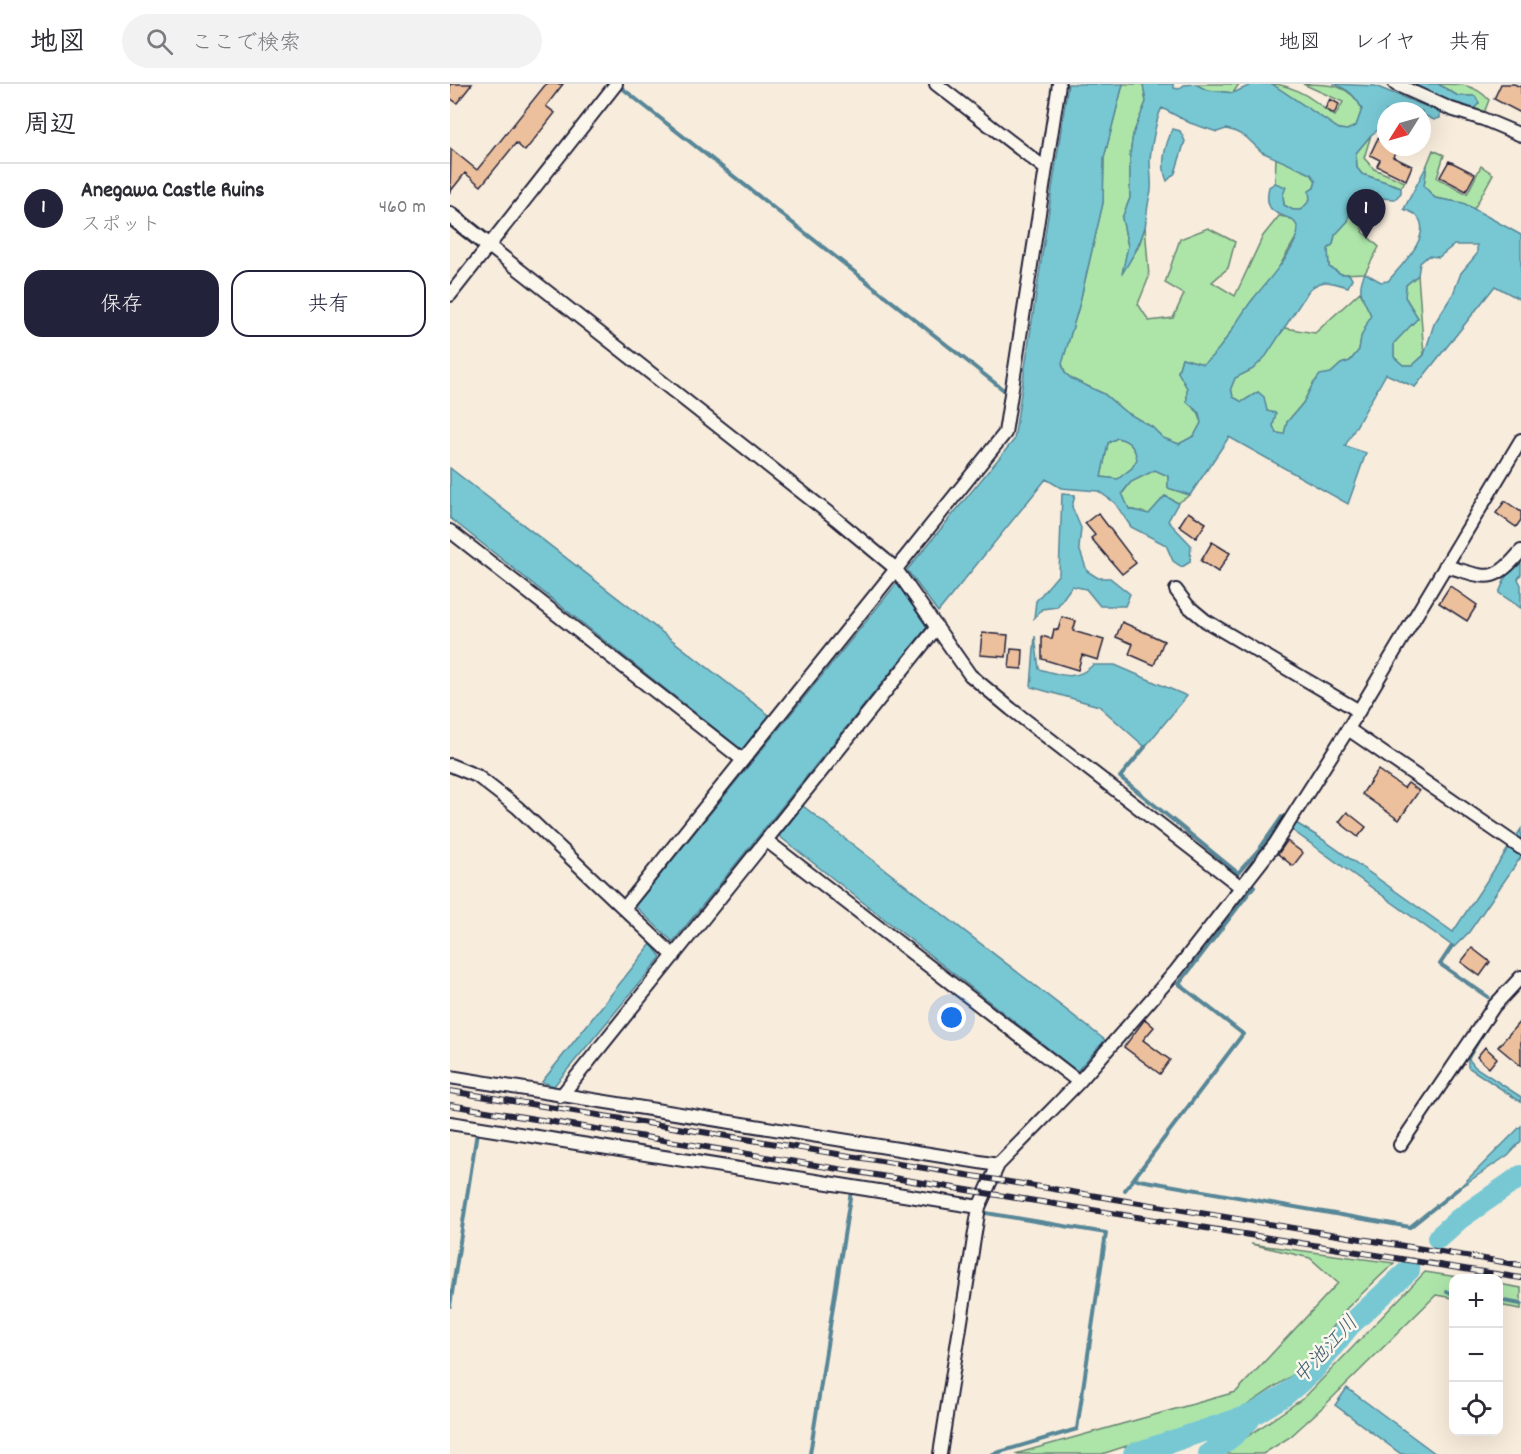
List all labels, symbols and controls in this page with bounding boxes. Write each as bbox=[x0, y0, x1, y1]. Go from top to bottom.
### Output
search box bbox=[122, 14, 542, 68]
text: 地図 bbox=[30, 25, 86, 65]
icon: search bbox=[143, 25, 176, 58]
text: ここで検索 bbox=[191, 29, 301, 60]
text: 地図 bbox=[1279, 29, 1321, 59]
text: レイヤ bbox=[1354, 29, 1416, 59]
text: 共有 bbox=[1449, 29, 1491, 59]
north arrow bbox=[1377, 102, 1431, 156]
text: 周辺 bbox=[24, 108, 76, 145]
text: Anegawa Castle Ruins bbox=[81, 176, 265, 207]
pin: 1 bbox=[1346, 190, 1386, 239]
text: 1 bbox=[41, 194, 46, 222]
text: 460 m bbox=[379, 194, 426, 222]
text: スポット bbox=[81, 212, 161, 240]
button: 保存 bbox=[24, 270, 219, 337]
button: 共有 bbox=[231, 270, 426, 337]
your location bbox=[937, 1003, 966, 1032]
map controls bbox=[1449, 1274, 1503, 1436]
button: + bbox=[1449, 1274, 1503, 1328]
water label: 中池江川 bbox=[1287, 1310, 1367, 1392]
button: − bbox=[1449, 1328, 1503, 1382]
button: locate bbox=[1449, 1382, 1503, 1436]

